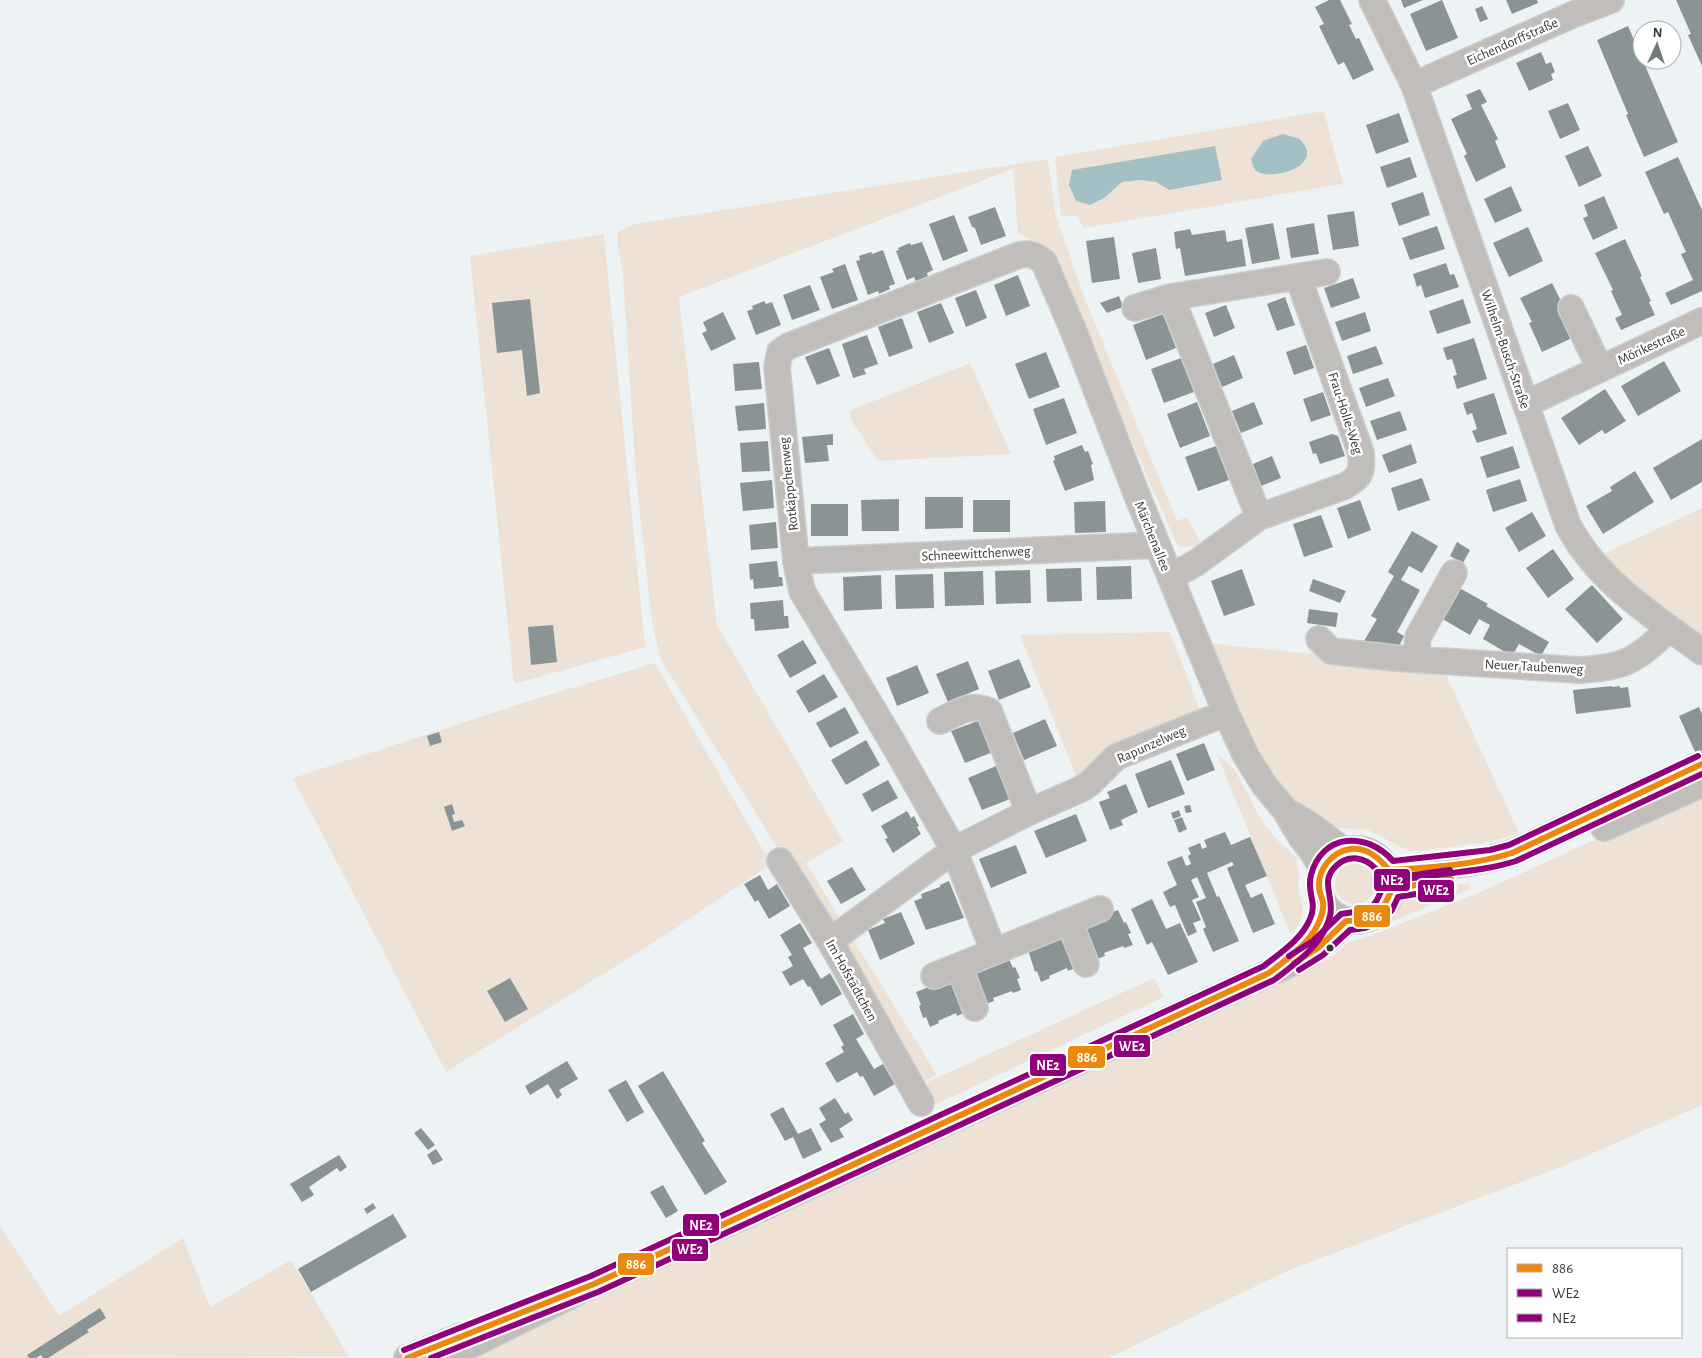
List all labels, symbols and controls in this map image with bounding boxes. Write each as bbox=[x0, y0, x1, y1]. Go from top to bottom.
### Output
street label: Eichendorffstraße bbox=[1465, 16, 1560, 68]
north arrow bbox=[1632, 20, 1682, 70]
text: N bbox=[1652, 26, 1663, 40]
street label: Wilhelm-Busch-Straße bbox=[1478, 288, 1532, 410]
street label: Mörikestraße bbox=[1616, 324, 1687, 368]
street label: Frau-Holle-Weg bbox=[1325, 371, 1365, 456]
street label: Rotkäppchenweg bbox=[777, 436, 801, 531]
street label: Märchenallee bbox=[1132, 499, 1172, 573]
street label: Schneewittchenweg bbox=[921, 544, 1031, 564]
street label: Neuer Taubenweg bbox=[1484, 657, 1584, 677]
street label: Rapunzelweg bbox=[1115, 724, 1188, 766]
line badge: NE2 bbox=[1373, 868, 1411, 892]
text: NE2 bbox=[1380, 874, 1404, 888]
line badge: WE2 bbox=[1417, 879, 1455, 903]
text: WE2 bbox=[1423, 884, 1450, 898]
line badge: 886 bbox=[1353, 904, 1391, 928]
text: 886 bbox=[1362, 910, 1383, 924]
street label: Im Hofstädtchen bbox=[823, 937, 879, 1024]
unlabelled marker bbox=[1325, 943, 1335, 953]
line badge: WE2 bbox=[1113, 1034, 1151, 1058]
text: WE2 bbox=[1119, 1040, 1146, 1054]
line badge: 886 bbox=[1067, 1045, 1106, 1069]
text: 886 bbox=[1077, 1051, 1098, 1065]
line badge: NE2 bbox=[1029, 1053, 1067, 1077]
text: NE2 bbox=[1036, 1059, 1060, 1073]
line badge: NE2 bbox=[682, 1213, 720, 1237]
text: NE2 bbox=[689, 1219, 713, 1233]
line badge: WE2 bbox=[671, 1238, 709, 1262]
text: WE2 bbox=[677, 1243, 704, 1257]
legend bbox=[1507, 1248, 1682, 1338]
line badge: 886 bbox=[617, 1252, 655, 1276]
text: 886 bbox=[626, 1258, 647, 1272]
text: 886 bbox=[1552, 1261, 1573, 1276]
text: WE2 bbox=[1552, 1286, 1580, 1301]
text: NE2 bbox=[1552, 1311, 1576, 1326]

